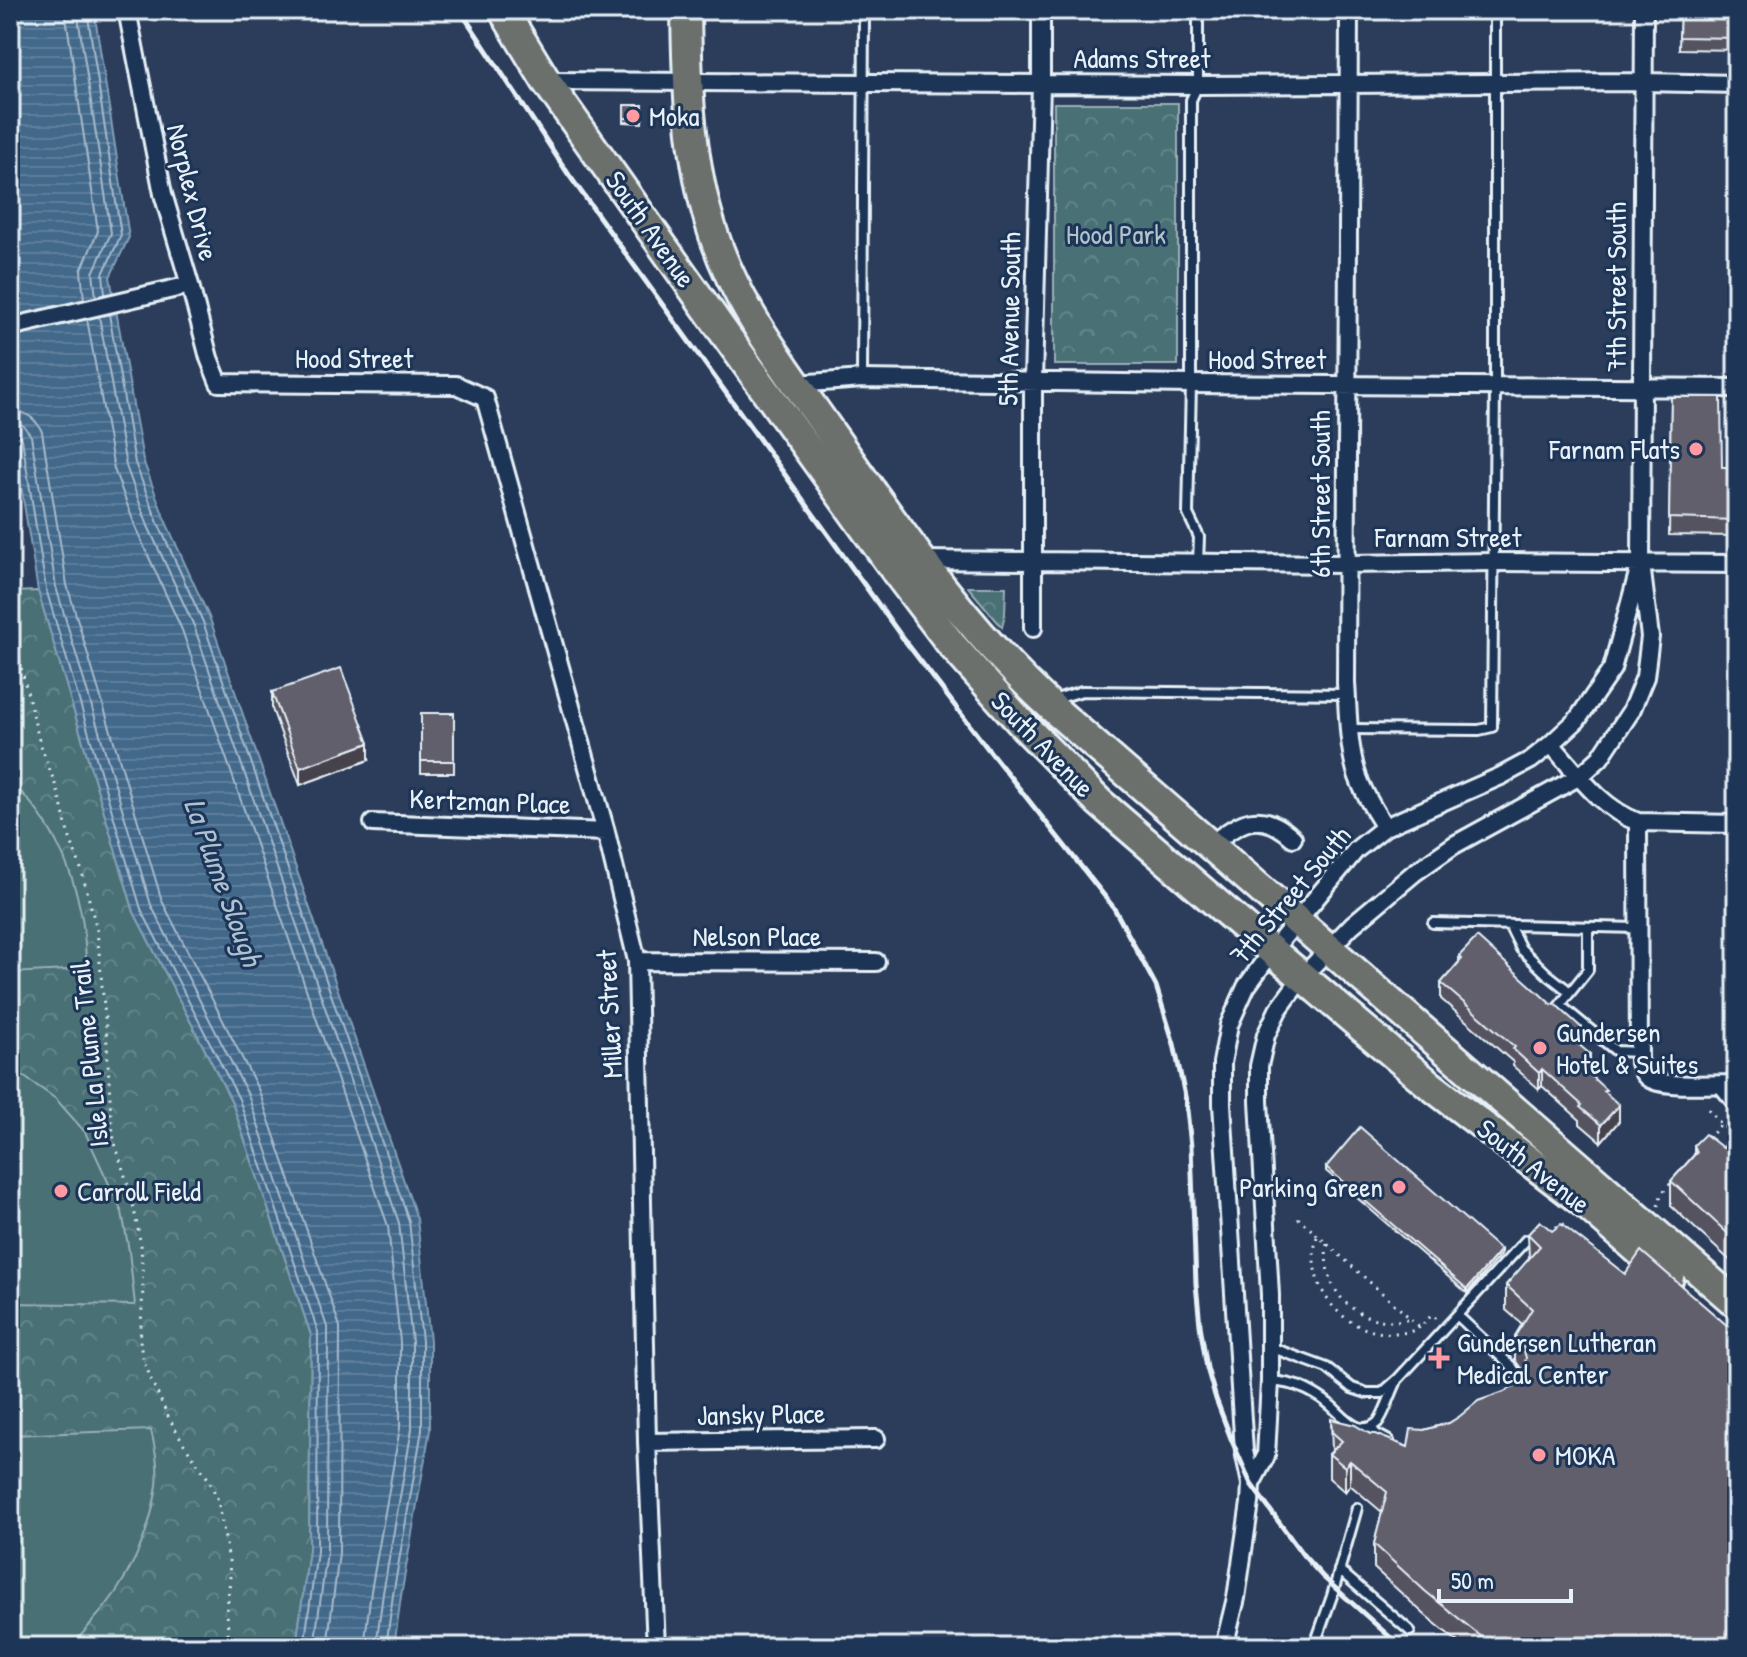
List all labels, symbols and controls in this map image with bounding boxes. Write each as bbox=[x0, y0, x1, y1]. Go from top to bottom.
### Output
street label: Adams Street bbox=[1073, 39, 1211, 77]
place label: Moka bbox=[649, 97, 700, 135]
marker: Moka bbox=[624, 107, 642, 125]
street label: Norplex Drive bbox=[158, 120, 228, 264]
street label: South Avenue bbox=[597, 163, 705, 295]
street label: 7th Street South bbox=[1597, 202, 1635, 372]
park label: Hood Park bbox=[1066, 215, 1166, 253]
street label: 5th Avenue South bbox=[988, 232, 1030, 406]
street label: Hood Street bbox=[295, 339, 413, 377]
street label: Hood Street bbox=[1208, 340, 1326, 378]
street label: 6th Street South bbox=[1301, 410, 1339, 578]
place label: Farnam Flats bbox=[1548, 430, 1680, 468]
marker: Farnam Flats bbox=[1687, 440, 1705, 458]
street label: Farnam Street bbox=[1374, 518, 1522, 556]
street label: South Avenue bbox=[983, 683, 1103, 805]
street label: Kertzman Place bbox=[409, 779, 571, 823]
water label: La Plume Slough bbox=[174, 792, 274, 973]
street label: 7th Street South bbox=[1221, 817, 1359, 972]
street label: Nelson Place bbox=[693, 917, 821, 955]
street label: Miller Street bbox=[587, 948, 631, 1079]
street label: Isle La Plume Trail bbox=[60, 958, 118, 1149]
place label: Gundersen Hotel & Suites bbox=[1556, 1013, 1698, 1083]
marker: Gundersen Hotel & Suites bbox=[1531, 1039, 1549, 1057]
street label: South Avenue bbox=[1469, 1110, 1599, 1222]
place label: Parking Green bbox=[1239, 1168, 1383, 1206]
place label: Carroll Field bbox=[77, 1172, 201, 1210]
marker: Parking Green bbox=[1390, 1178, 1408, 1196]
marker: Carroll Field bbox=[52, 1182, 70, 1200]
place label: Gundersen Lutheran Medical Center bbox=[1457, 1323, 1657, 1393]
marker: Gundersen Lutheran Medical Center bbox=[1428, 1347, 1450, 1369]
street label: Jansky Place bbox=[696, 1394, 826, 1434]
place label: MOKA bbox=[1555, 1436, 1616, 1474]
marker: MOKA bbox=[1530, 1446, 1548, 1464]
scale bar bbox=[1439, 1553, 1571, 1603]
text: 50 m bbox=[1451, 1564, 1494, 1596]

